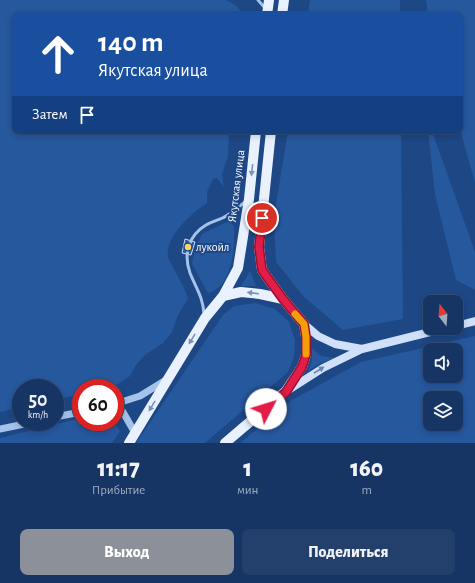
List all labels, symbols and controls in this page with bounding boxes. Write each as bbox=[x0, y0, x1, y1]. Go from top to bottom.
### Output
icon: ahead bbox=[32, 28, 84, 80]
text: 140 m bbox=[98, 29, 164, 57]
text: Якутская улица bbox=[98, 62, 208, 80]
icon: arrive bbox=[76, 104, 98, 126]
text: Затем bbox=[32, 107, 68, 122]
street label: Якутская улица bbox=[226, 148, 247, 223]
one-way arrow bbox=[249, 164, 255, 176]
pin bbox=[245, 201, 279, 235]
icon: arrive bbox=[251, 207, 273, 229]
place label: лукойл bbox=[196, 241, 229, 254]
marker: лукойл bbox=[183, 242, 193, 252]
one-way arrow bbox=[247, 290, 259, 296]
north arrow bbox=[423, 295, 463, 335]
map controls bbox=[423, 295, 463, 431]
one-way arrow bbox=[189, 333, 196, 345]
button: sound bbox=[423, 343, 463, 383]
one-way arrow bbox=[313, 367, 325, 374]
speed limit sign: 60 bbox=[72, 379, 124, 431]
position arrow bbox=[245, 388, 287, 430]
text: 50 bbox=[28, 390, 48, 410]
button: layers bbox=[423, 391, 463, 431]
one-way arrow bbox=[148, 400, 155, 412]
text: km/h bbox=[28, 410, 48, 420]
text: 11:17 bbox=[97, 457, 140, 481]
text: 1 bbox=[243, 457, 252, 481]
text: 160 bbox=[350, 457, 383, 481]
text: Прибытие bbox=[92, 484, 145, 497]
text: мин bbox=[237, 484, 259, 497]
text: m bbox=[362, 484, 372, 497]
button: Выход bbox=[20, 529, 234, 575]
button: Поделиться bbox=[242, 529, 455, 575]

